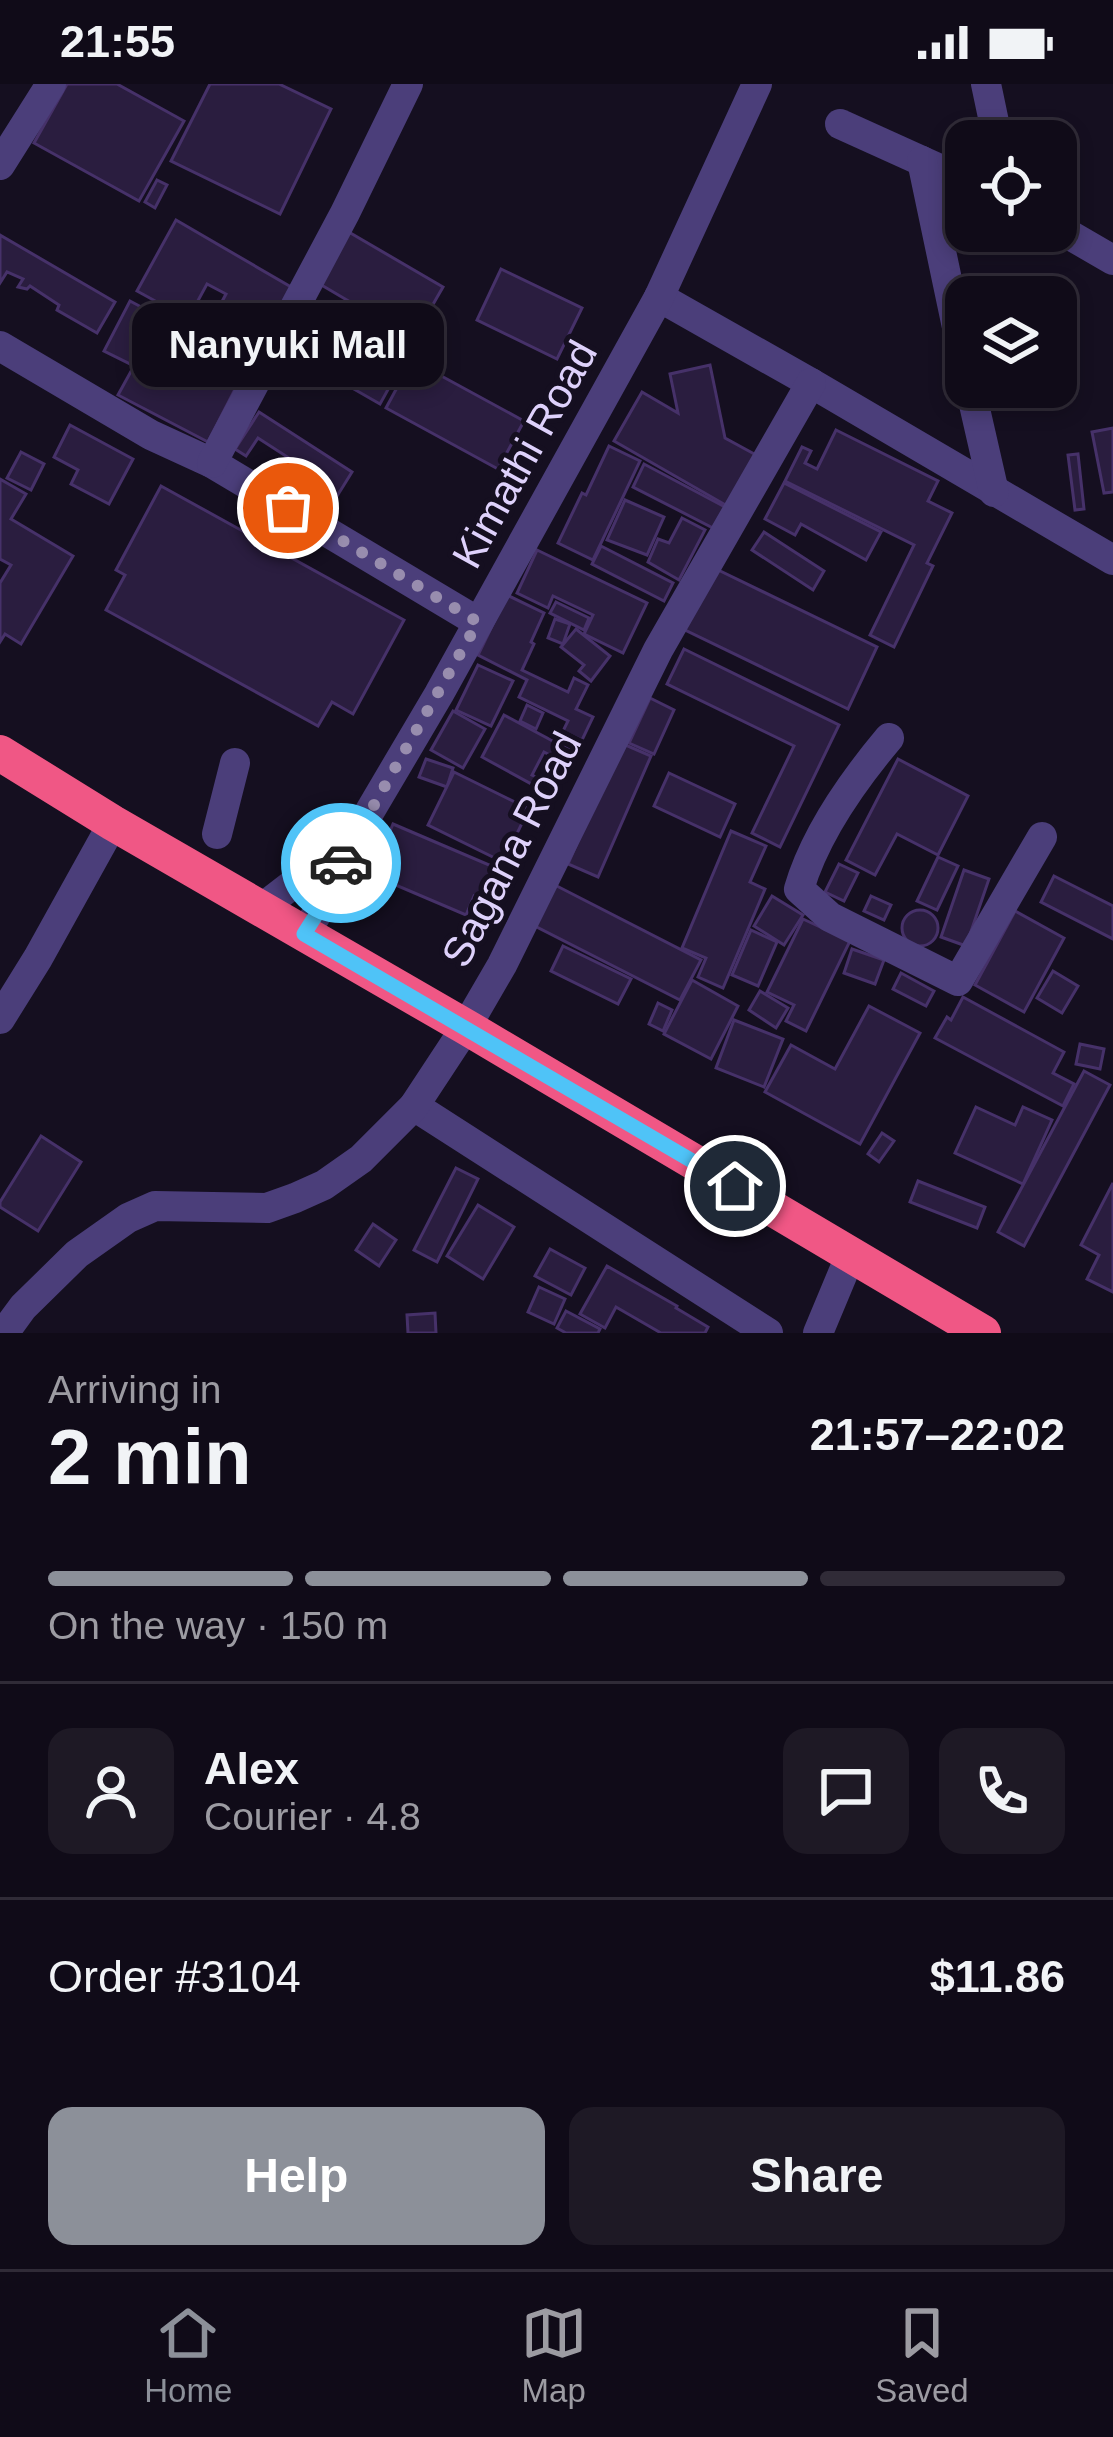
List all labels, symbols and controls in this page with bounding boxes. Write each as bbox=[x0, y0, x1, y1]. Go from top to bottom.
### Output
text: 21:55 bbox=[60, 16, 175, 67]
map controls bbox=[945, 120, 1077, 408]
button: locate bbox=[945, 120, 1077, 252]
button: layers bbox=[945, 276, 1077, 408]
callout: Nanyuki Mall bbox=[132, 304, 444, 388]
text: Nanyuki Mall bbox=[169, 323, 407, 366]
street label: Kimathi Road bbox=[443, 333, 606, 576]
pin bbox=[237, 457, 339, 559]
icon: bag bbox=[255, 475, 321, 541]
street label: Sagana Road bbox=[432, 724, 591, 974]
courier bbox=[281, 803, 401, 923]
icon: car bbox=[308, 830, 374, 896]
pin bbox=[684, 1135, 786, 1237]
icon: home bbox=[702, 1153, 768, 1219]
text: Arriving in bbox=[48, 1368, 221, 1411]
text: 21:57–22:02 bbox=[810, 1409, 1065, 1460]
text: 2 min bbox=[48, 1413, 252, 1501]
text: On the way · 150 m bbox=[48, 1604, 388, 1647]
button: person bbox=[48, 1728, 174, 1854]
button: chat bbox=[783, 1728, 909, 1854]
button: phone bbox=[939, 1728, 1065, 1854]
text: Alex bbox=[204, 1743, 299, 1794]
text: Courier · 4.8 bbox=[204, 1795, 421, 1838]
text: Order #3104 bbox=[48, 1951, 301, 2002]
text: $11.86 bbox=[930, 1951, 1065, 2002]
button: Help bbox=[48, 2107, 545, 2245]
button: Share bbox=[569, 2107, 1065, 2245]
tab: Home bbox=[144, 2300, 232, 2410]
tab: Map bbox=[521, 2300, 587, 2410]
tab: Saved bbox=[875, 2300, 969, 2410]

